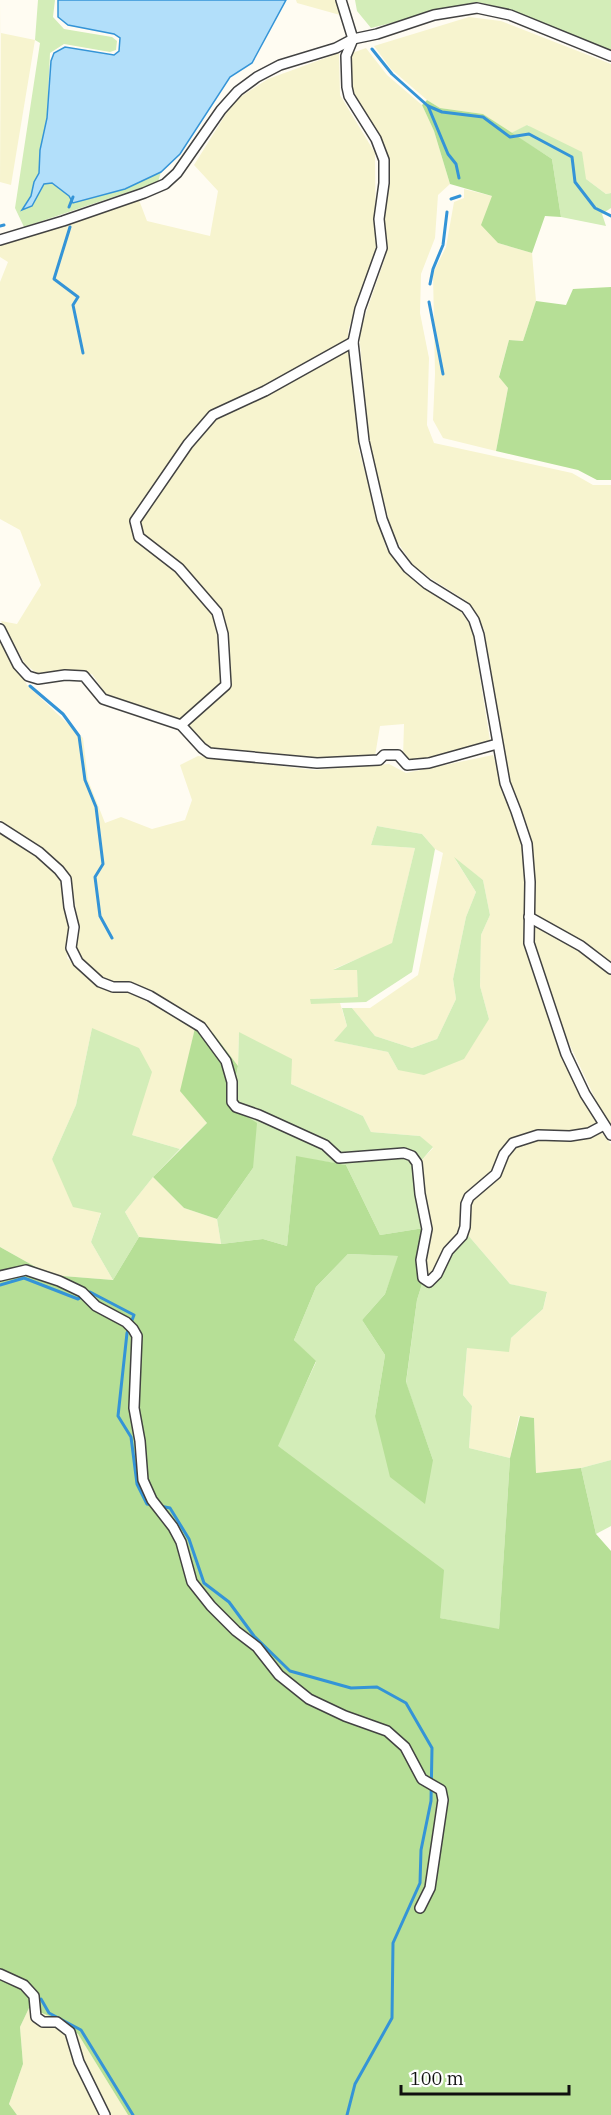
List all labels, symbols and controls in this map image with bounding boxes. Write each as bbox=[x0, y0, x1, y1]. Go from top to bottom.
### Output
scale bar bbox=[401, 2058, 569, 2096]
text: 100 m bbox=[410, 2067, 464, 2090]

